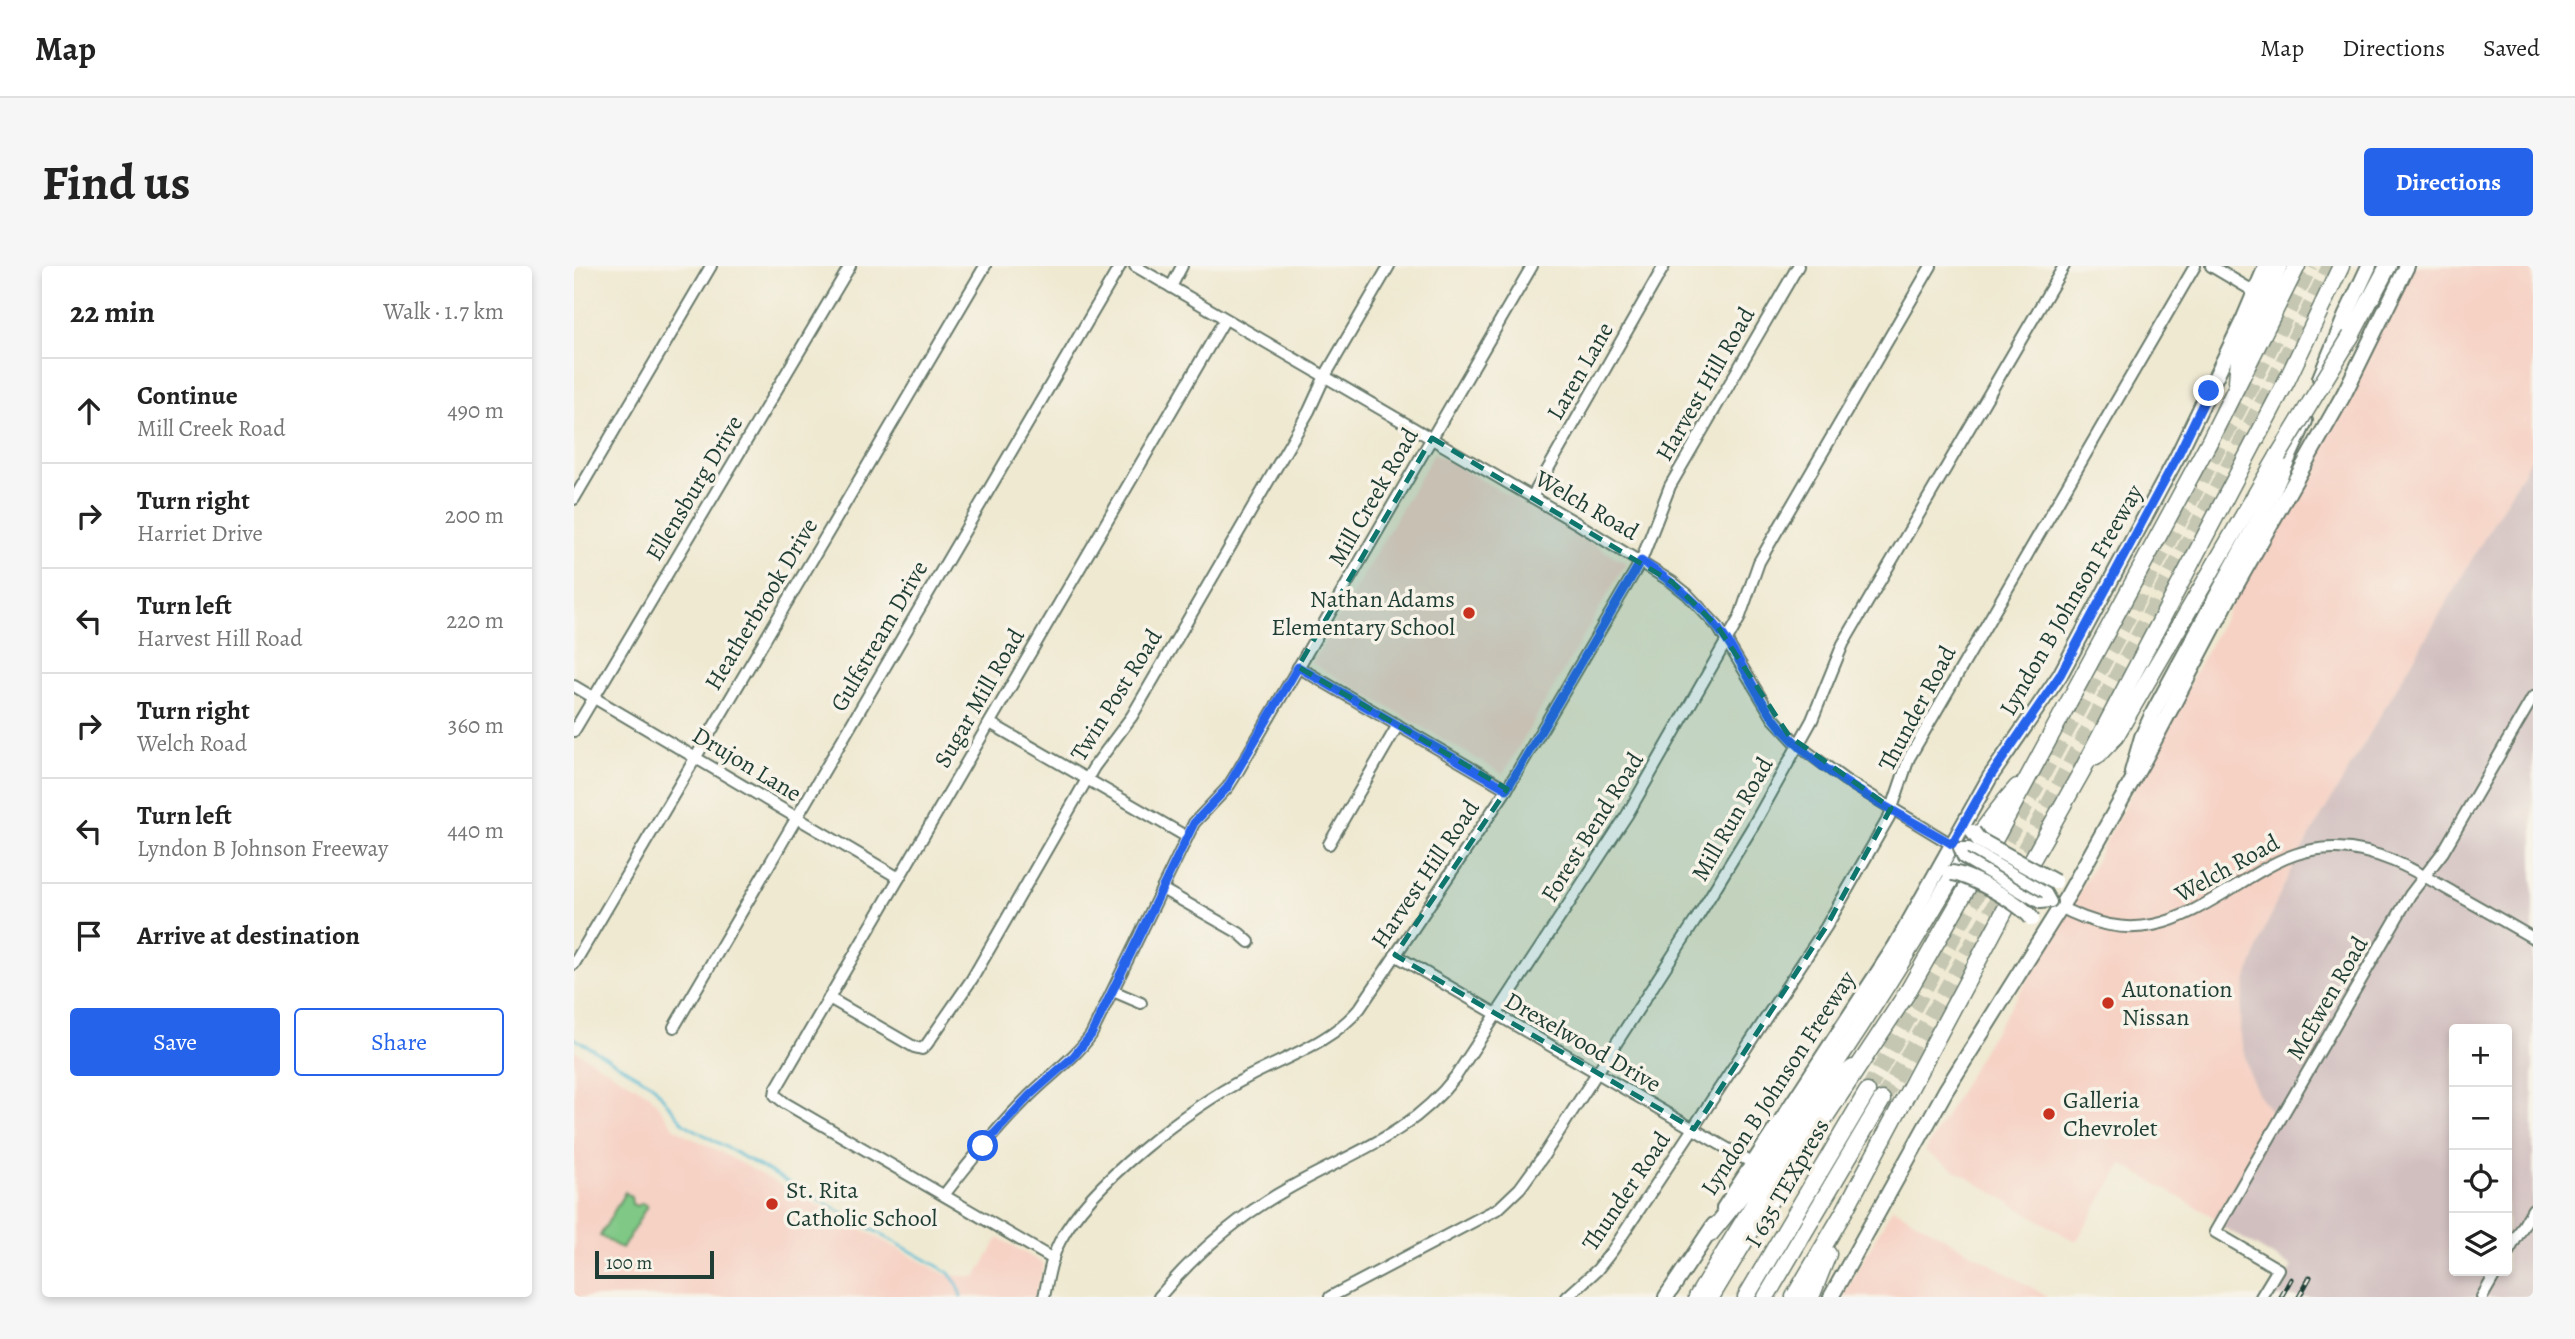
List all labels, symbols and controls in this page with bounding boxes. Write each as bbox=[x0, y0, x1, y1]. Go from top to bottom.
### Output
text: Map bbox=[35, 26, 96, 71]
text: Map bbox=[2260, 32, 2304, 64]
text: Directions bbox=[2342, 32, 2445, 64]
text: Saved bbox=[2483, 32, 2540, 64]
button: Directions bbox=[2364, 148, 2533, 216]
text: Find us bbox=[42, 149, 190, 216]
text: 22 min bbox=[70, 292, 155, 332]
text: Walk · 1.7 km bbox=[383, 296, 504, 327]
street label: Harvest Hill Road bbox=[1648, 301, 1762, 467]
street label: Laren Lane bbox=[1539, 316, 1621, 426]
route end bbox=[2193, 375, 2224, 406]
text: Continue bbox=[137, 378, 238, 413]
icon: ahead bbox=[70, 392, 108, 430]
text: 490 m bbox=[447, 395, 504, 426]
street label: Ellensburg Drive bbox=[638, 409, 750, 567]
text: Mill Creek Road bbox=[137, 413, 286, 444]
street label: Mill Creek Road bbox=[1320, 422, 1426, 572]
street label: Welch Road bbox=[1528, 462, 1645, 548]
street label: Lyndon B Johnson Freeway bbox=[1992, 478, 2151, 721]
text: Turn right bbox=[137, 483, 250, 518]
icon: right bbox=[70, 497, 108, 535]
text: 200 m bbox=[445, 500, 504, 531]
street label: Heatherbrook Drive bbox=[697, 512, 825, 696]
text: Harriet Drive bbox=[137, 518, 263, 549]
street label: Gulfstream Drive bbox=[823, 555, 935, 717]
place label: Nathan Adams Elementary School bbox=[1271, 583, 1455, 643]
text: Turn left bbox=[137, 588, 232, 623]
icon: left bbox=[70, 602, 108, 640]
text: 220 m bbox=[446, 605, 504, 636]
marker: Nathan Adams Elementary School bbox=[1461, 605, 1477, 621]
street label: Sugar Mill Road bbox=[926, 622, 1032, 773]
text: Harvest Hill Road bbox=[137, 623, 303, 654]
street label: Twin Post Road bbox=[1063, 623, 1169, 767]
street label: Thunder Road bbox=[1871, 640, 1963, 776]
text: Turn right bbox=[137, 693, 250, 728]
icon: right bbox=[70, 707, 108, 745]
text: 360 m bbox=[448, 710, 504, 741]
street label: Drujon Lane bbox=[686, 719, 808, 809]
text: Welch Road bbox=[137, 728, 247, 759]
street label: Forest Bend Road bbox=[1533, 746, 1651, 908]
street label: Mill Run Road bbox=[1684, 751, 1780, 887]
street label: Harvest Hill Road bbox=[1363, 793, 1487, 955]
text: Turn left bbox=[137, 798, 232, 833]
icon: left bbox=[70, 812, 108, 850]
text: 440 m bbox=[447, 815, 504, 846]
street label: Welch Road bbox=[2168, 826, 2285, 910]
text: Lyndon B Johnson Freeway bbox=[137, 833, 388, 864]
icon: arrive bbox=[70, 917, 108, 955]
text: Arrive at destination bbox=[137, 918, 360, 953]
street label: McEwen Road bbox=[2279, 930, 2375, 1066]
street label: Lyndon B Johnson Freeway bbox=[1693, 964, 1863, 1202]
place label: Autonation Nissan bbox=[2121, 973, 2233, 1033]
street label: Drexelwood Drive bbox=[1499, 984, 1667, 1100]
marker: Autonation Nissan bbox=[2100, 995, 2116, 1011]
button: Save bbox=[70, 1008, 280, 1076]
button: Share bbox=[294, 1008, 504, 1076]
map controls bbox=[2449, 1024, 2512, 1276]
button: + bbox=[2449, 1024, 2512, 1087]
place label: Galleria Chevrolet bbox=[2063, 1084, 2158, 1144]
button: − bbox=[2449, 1087, 2512, 1150]
marker: Galleria Chevrolet bbox=[2041, 1106, 2057, 1122]
street label: I 635 TEXpress bbox=[1737, 1113, 1837, 1253]
street label: Thunder Road bbox=[1574, 1125, 1678, 1257]
route start bbox=[967, 1130, 998, 1161]
button: locate bbox=[2449, 1150, 2512, 1213]
place label: St. Rita Catholic School bbox=[786, 1174, 938, 1234]
marker: St. Rita Catholic School bbox=[764, 1196, 780, 1212]
button: layers bbox=[2449, 1213, 2512, 1276]
scale bar bbox=[595, 1248, 714, 1280]
text: 100 m bbox=[606, 1250, 652, 1276]

